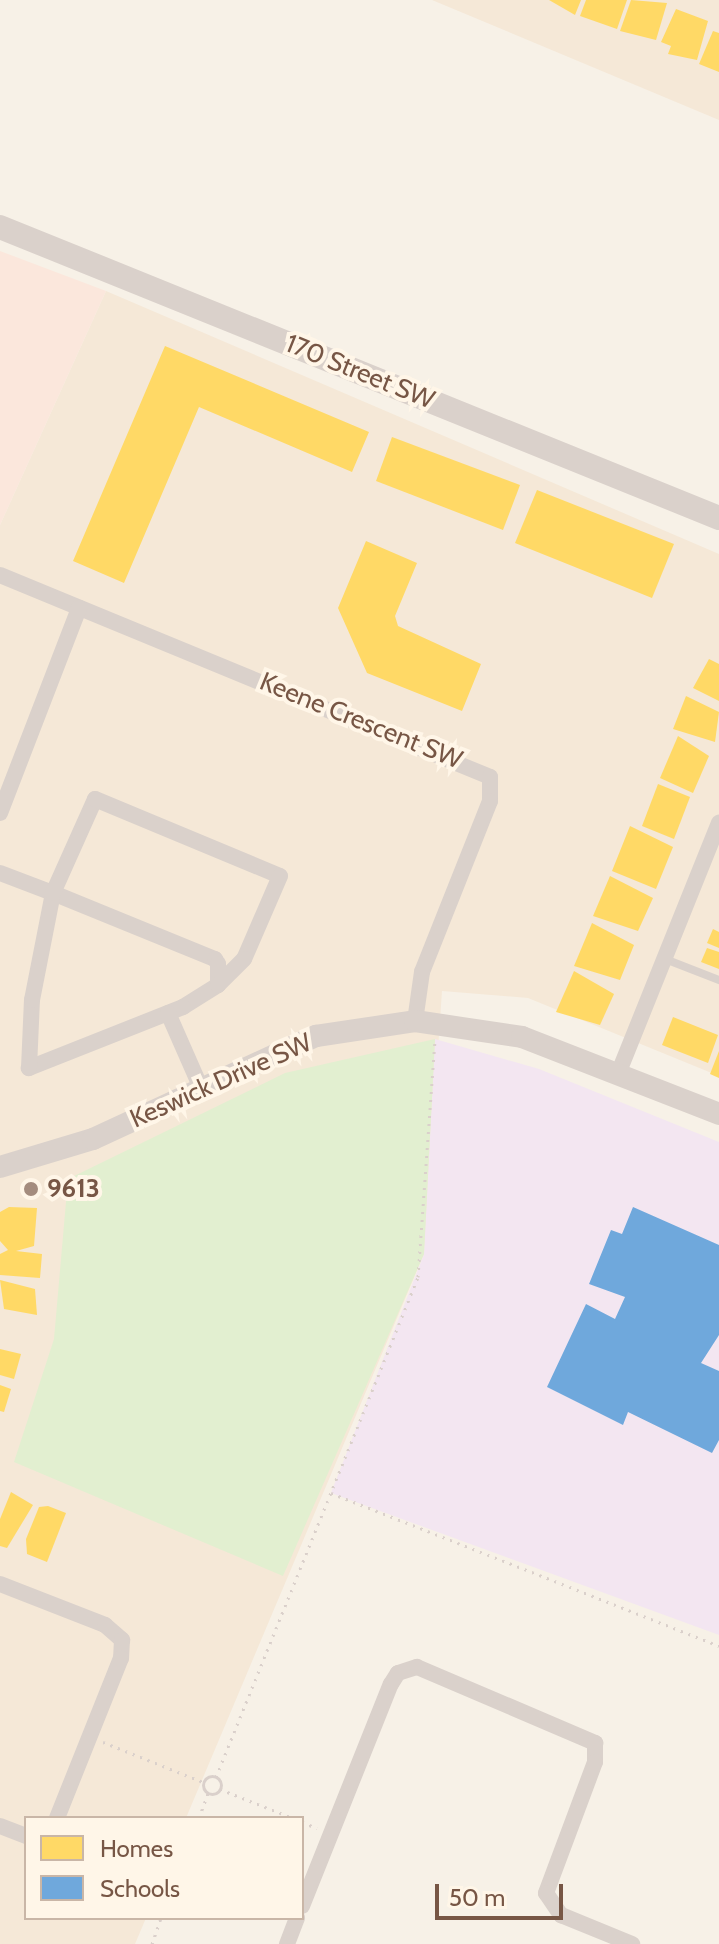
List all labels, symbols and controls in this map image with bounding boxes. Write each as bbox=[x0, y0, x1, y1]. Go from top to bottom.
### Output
street label: 170 Street SW bbox=[281, 328, 439, 416]
street label: Keene Crescent SW bbox=[255, 666, 467, 776]
street label: Keswick Drive SW bbox=[125, 1027, 317, 1135]
place label: 9613 bbox=[47, 1173, 100, 1205]
marker: 9613 bbox=[22, 1180, 40, 1198]
legend bbox=[24, 1816, 304, 1920]
text: Homes bbox=[100, 1834, 173, 1863]
scale bar bbox=[439, 1868, 567, 1918]
text: Schools bbox=[100, 1874, 180, 1903]
text: 50 m bbox=[449, 1883, 505, 1912]

